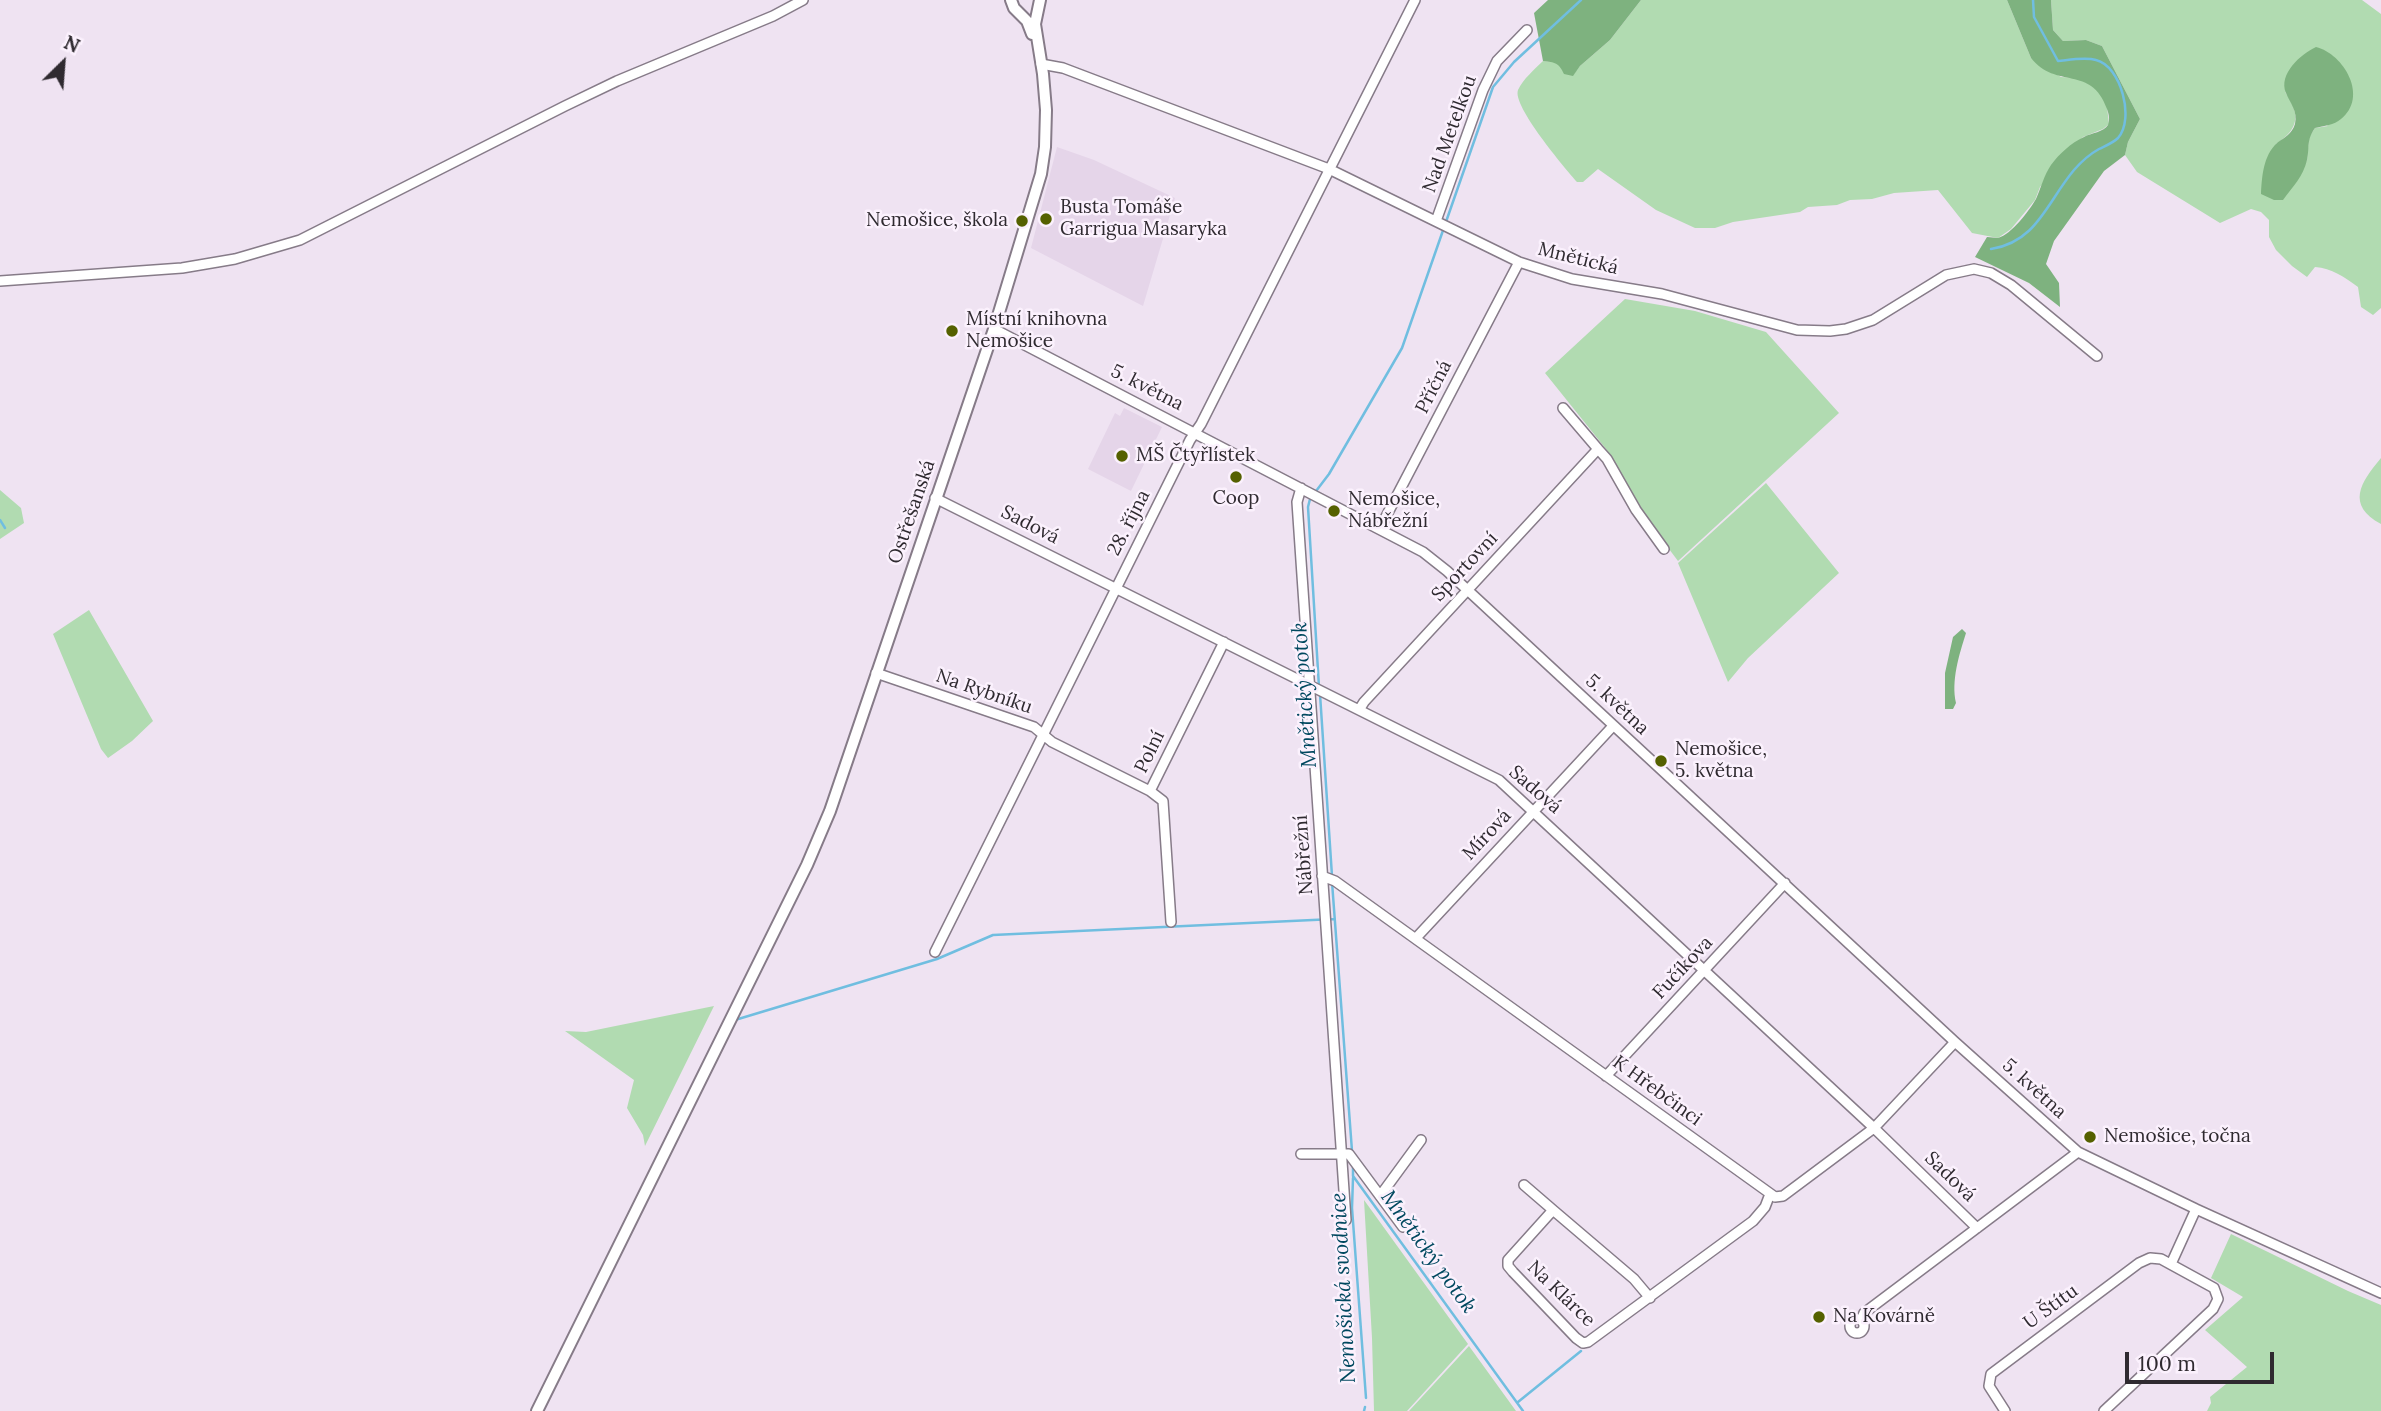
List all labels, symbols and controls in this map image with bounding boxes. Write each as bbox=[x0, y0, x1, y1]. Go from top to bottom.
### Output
north arrow bbox=[28, 28, 98, 98]
text: N bbox=[60, 30, 84, 58]
street label: Nad Metelkou bbox=[1418, 72, 1482, 196]
place label: Busta Tomáše Garrigua Masaryka bbox=[1060, 197, 1227, 241]
place label: Nemošice, škola bbox=[866, 210, 1008, 232]
marker: Busta Tomáše Garrigua Masaryka bbox=[1038, 211, 1054, 227]
marker: Nemošice, škola bbox=[1014, 213, 1030, 229]
street label: Mnětická bbox=[1535, 238, 1621, 280]
place label: Místní knihovna Nemošice bbox=[966, 309, 1107, 353]
marker: Místní knihovna Nemošice bbox=[944, 323, 960, 339]
street label: Příčná bbox=[1411, 357, 1457, 417]
street label: 5. května bbox=[1107, 360, 1187, 416]
place label: MŠ Čtyřlístek bbox=[1136, 445, 1255, 467]
marker: MŠ Čtyřlístek bbox=[1114, 448, 1130, 464]
street label: Ostřešanská bbox=[884, 457, 940, 567]
marker: Coop bbox=[1228, 469, 1244, 485]
street label: 28. října bbox=[1103, 486, 1155, 560]
place label: Coop bbox=[1213, 488, 1259, 510]
place label: Nemošice, Nábřežní bbox=[1348, 489, 1440, 533]
street label: Sadová bbox=[997, 501, 1063, 549]
marker: Nemošice, Nábřežní bbox=[1326, 503, 1342, 519]
street label: Sportovní bbox=[1427, 528, 1503, 606]
water label: Mnětický potok bbox=[1287, 621, 1323, 769]
street label: Na Rybníku bbox=[933, 665, 1035, 719]
street label: 5. května bbox=[1580, 670, 1654, 740]
street label: Polní bbox=[1130, 727, 1170, 777]
place label: Nemošice, 5. května bbox=[1675, 739, 1767, 783]
marker: Nemošice, 5. května bbox=[1653, 753, 1669, 769]
street label: Sadová bbox=[1504, 761, 1566, 819]
street label: Mírová bbox=[1458, 805, 1516, 865]
street label: Nábřežní bbox=[1290, 814, 1318, 896]
street label: Fučíkova bbox=[1648, 932, 1718, 1004]
street label: K Hřebčinci bbox=[1608, 1051, 1706, 1131]
street label: 5. května bbox=[1997, 1054, 2071, 1124]
place label: Nemošice, točna bbox=[2104, 1126, 2251, 1148]
marker: Nemošice, točna bbox=[2082, 1129, 2098, 1145]
street label: Sadová bbox=[1920, 1147, 1980, 1207]
water label: Mnětický potok bbox=[1375, 1185, 1481, 1319]
water label: Nemošická svodnice bbox=[1326, 1192, 1362, 1384]
street label: Na Klárce bbox=[1522, 1256, 1600, 1332]
street label: U Štítu bbox=[2019, 1280, 2083, 1334]
place label: Na Kovárně bbox=[1833, 1306, 1935, 1328]
marker: Na Kovárně bbox=[1811, 1309, 1827, 1325]
scale bar bbox=[2129, 1338, 2278, 1382]
text: 100 m bbox=[2138, 1350, 2196, 1377]

